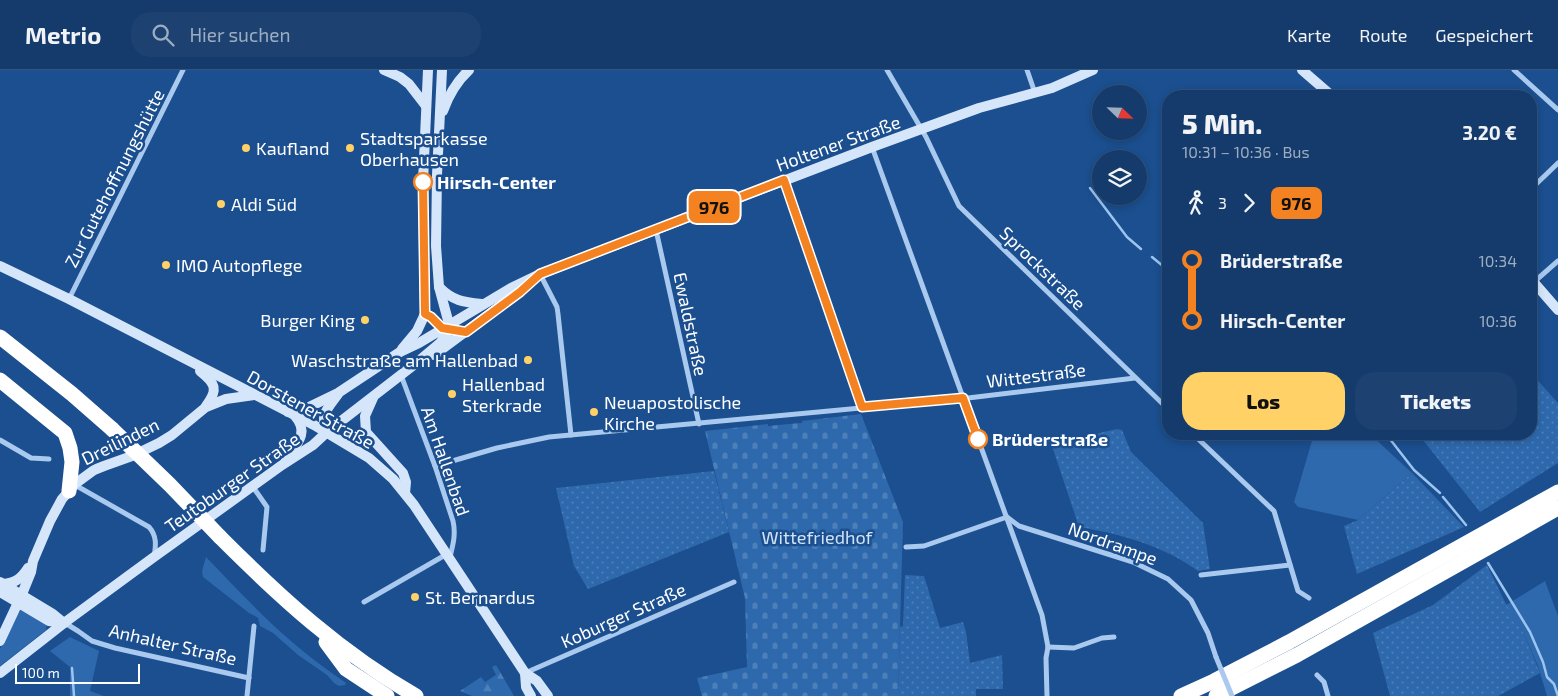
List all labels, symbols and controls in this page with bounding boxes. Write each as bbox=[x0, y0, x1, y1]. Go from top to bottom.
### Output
search box bbox=[131, 12, 481, 57]
text: Metrio bbox=[25, 20, 101, 49]
icon: search bbox=[149, 21, 177, 49]
text: Hier suchen bbox=[189, 23, 291, 46]
text: Karte bbox=[1287, 24, 1331, 46]
text: Route bbox=[1359, 24, 1407, 46]
text: Gespeichert bbox=[1435, 24, 1533, 46]
street label: Zur Gutehoffnungshütte bbox=[59, 85, 169, 271]
north arrow bbox=[1092, 85, 1148, 140]
map controls bbox=[1092, 85, 1147, 205]
text: 5 Min. bbox=[1182, 106, 1262, 140]
street label: Holtener Straße bbox=[773, 110, 903, 176]
text: 3.20 € bbox=[1462, 121, 1517, 144]
place label: Stadtsparkasse Oberhausen bbox=[360, 127, 488, 170]
place label: Kaufland bbox=[256, 137, 329, 159]
marker: Kaufland bbox=[240, 142, 252, 154]
marker: Stadtsparkasse Oberhausen bbox=[344, 142, 356, 154]
text: 10:31 – 10:36 · Bus bbox=[1182, 142, 1310, 161]
button: layers bbox=[1092, 150, 1147, 205]
place label: Hirsch-Center bbox=[437, 171, 556, 193]
marker: Hirsch-Center bbox=[413, 172, 433, 192]
icon: walk bbox=[1182, 189, 1210, 217]
icon: forward bbox=[1235, 189, 1263, 217]
line badge: 976 bbox=[685, 191, 743, 223]
text: 976 bbox=[1281, 192, 1312, 214]
place label: Aldi Süd bbox=[231, 193, 297, 215]
text: 3 bbox=[1218, 193, 1227, 212]
text: 976 bbox=[699, 196, 729, 218]
marker: Aldi Süd bbox=[215, 198, 227, 210]
street label: Sprockstraße bbox=[996, 222, 1090, 314]
text: Brüderstraße bbox=[1220, 249, 1343, 272]
text: 10:34 bbox=[1478, 251, 1517, 270]
place label: IMO Autopflege bbox=[176, 254, 302, 276]
marker: IMO Autopflege bbox=[160, 259, 172, 271]
street label: Ewaldstraße bbox=[669, 270, 713, 378]
place label: Burger King bbox=[260, 309, 355, 331]
text: Hirsch-Center bbox=[1220, 309, 1345, 332]
text: 10:36 bbox=[1479, 311, 1517, 330]
marker: Burger King bbox=[359, 314, 371, 326]
place label: Waschstraße am Hallenbad bbox=[291, 349, 518, 371]
marker: Waschstraße am Hallenbad bbox=[522, 354, 534, 366]
street label: Wittestraße bbox=[985, 358, 1087, 392]
street label: Dorstener Straße bbox=[244, 365, 378, 453]
button: Los bbox=[1182, 372, 1345, 430]
button: Tickets bbox=[1355, 372, 1517, 430]
place label: Hallenbad Sterkrade bbox=[462, 373, 545, 416]
marker: Hallenbad Sterkrade bbox=[446, 388, 458, 400]
place label: Neuapostolische Kirche bbox=[604, 391, 741, 434]
street label: Am Hallenbad bbox=[417, 403, 475, 519]
marker: Neuapostolische Kirche bbox=[588, 406, 600, 418]
street label: Dreilinden bbox=[78, 413, 162, 469]
street label: Teutoburger Straße bbox=[160, 427, 304, 537]
place label: Brüderstraße bbox=[992, 428, 1108, 450]
marker: Brüderstraße bbox=[968, 429, 988, 449]
street label: Nordrampe bbox=[1065, 517, 1161, 569]
park label: Wittefriedhof bbox=[762, 526, 874, 548]
street label: Koburger Straße bbox=[557, 578, 689, 652]
place label: St. Bernardus bbox=[425, 586, 535, 608]
marker: St. Bernardus bbox=[409, 591, 421, 603]
street label: Anhalter Straße bbox=[107, 619, 239, 669]
scale bar bbox=[15, 661, 140, 684]
text: 100 m bbox=[22, 664, 60, 681]

